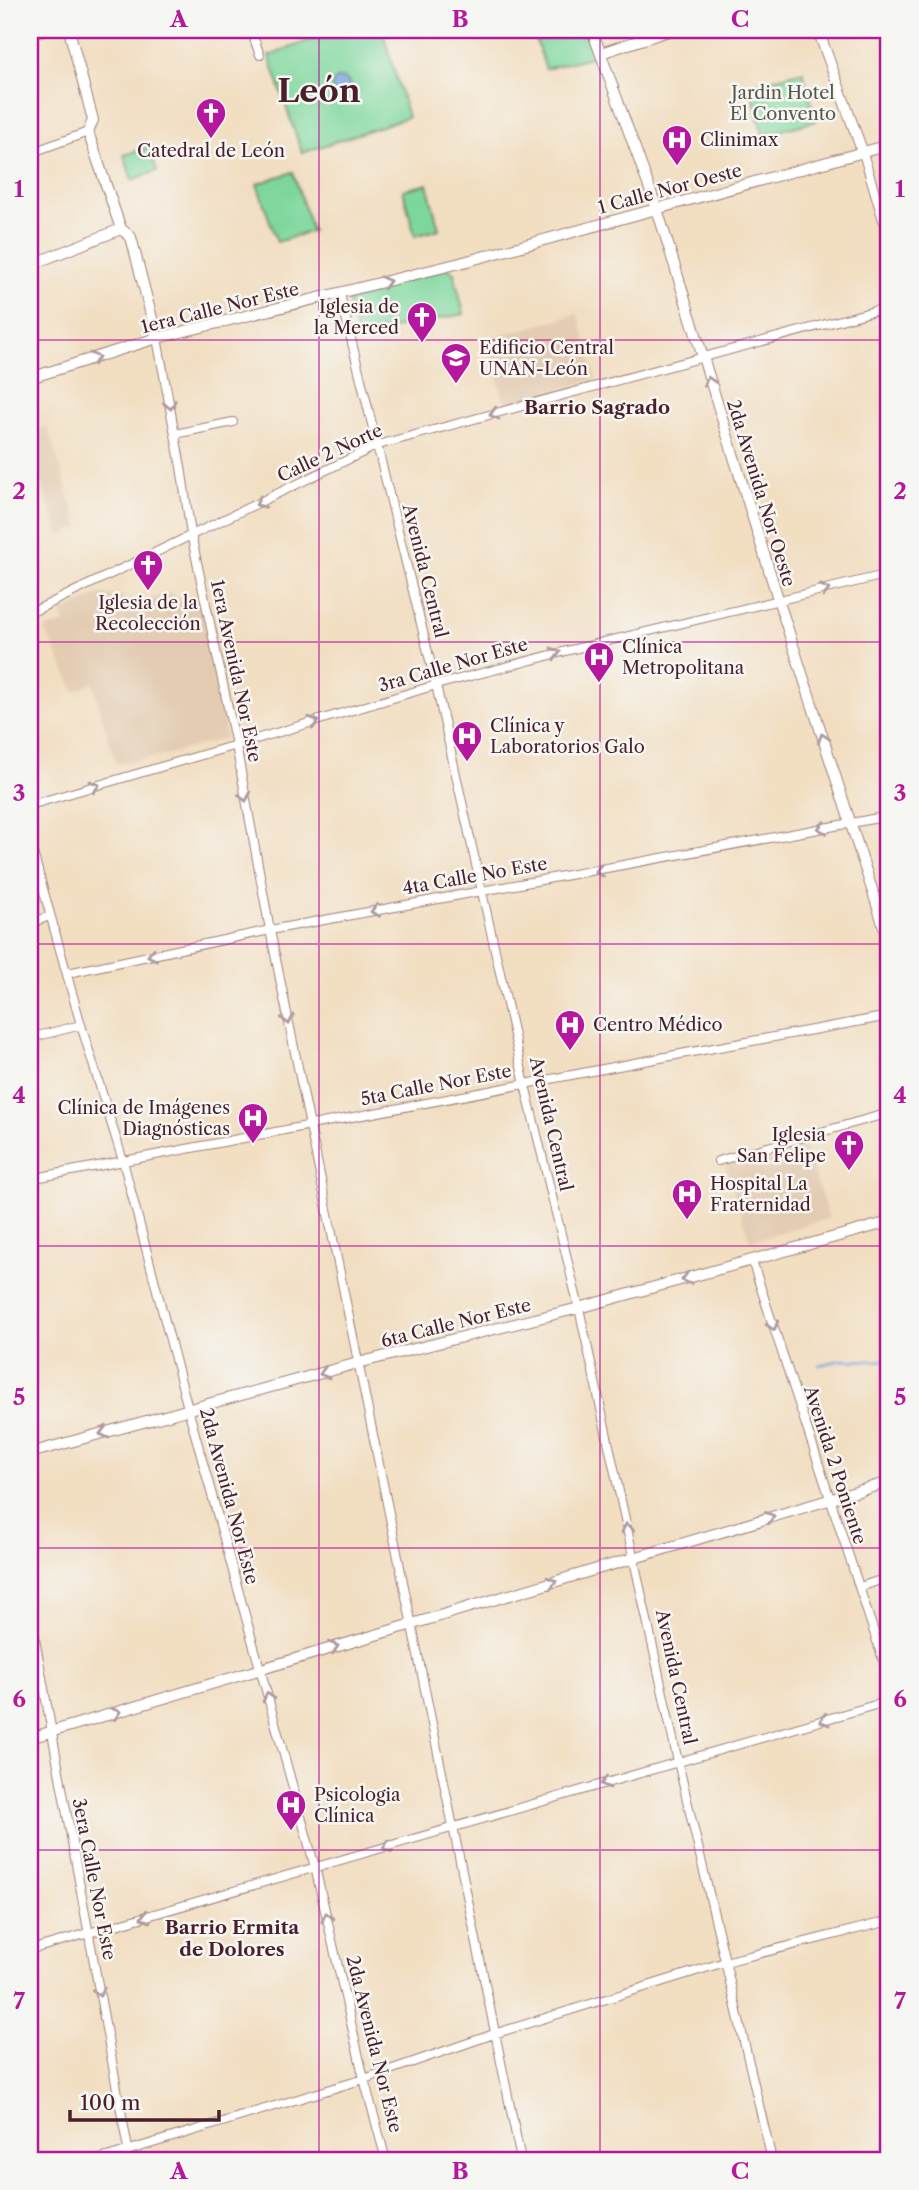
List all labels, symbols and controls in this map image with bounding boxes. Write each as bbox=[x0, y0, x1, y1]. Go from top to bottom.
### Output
text: A bbox=[169, 5, 189, 33]
text: B bbox=[451, 5, 469, 33]
text: C bbox=[731, 5, 749, 33]
district label: León bbox=[277, 71, 361, 110]
park label: Jardin Hotel El Convento bbox=[728, 82, 836, 125]
church icon: Catedral de León bbox=[194, 96, 228, 140]
hospital icon: Clinimax bbox=[660, 123, 694, 167]
place label: Clinimax bbox=[700, 129, 779, 151]
place label: Catedral de León bbox=[137, 140, 285, 162]
street label: 1 Calle Nor Oeste bbox=[596, 159, 744, 219]
text: 1 bbox=[14, 175, 25, 203]
text: 1 bbox=[895, 175, 906, 203]
one-way arrow bbox=[380, 276, 392, 290]
street label: 1era Calle Nor Este bbox=[139, 278, 301, 338]
place label: Iglesia de la Merced bbox=[314, 296, 399, 339]
church icon: Iglesia de la Merced bbox=[405, 300, 439, 344]
place label: Edificio Central UNAN-León bbox=[479, 337, 614, 380]
school or university icon: Edificio Central UNAN-León bbox=[439, 341, 473, 385]
one-way arrow bbox=[88, 352, 101, 366]
one-way arrow bbox=[703, 375, 718, 387]
district label: Barrio Sagrado bbox=[524, 396, 670, 419]
street label: 2da Avenida Nor Oeste bbox=[722, 397, 800, 589]
one-way arrow bbox=[161, 399, 176, 411]
one-way arrow bbox=[488, 406, 500, 420]
street label: Calle 2 Norte bbox=[274, 419, 386, 487]
text: 2 bbox=[12, 477, 26, 505]
text: 2 bbox=[893, 477, 907, 505]
one-way arrow bbox=[255, 494, 267, 508]
street label: Avenida Central bbox=[397, 501, 452, 640]
church icon: Iglesia de la Recolección bbox=[131, 548, 165, 592]
street label: 1era Avenida Nor Este bbox=[206, 578, 266, 764]
one-way arrow bbox=[819, 584, 831, 598]
place label: Iglesia de la Recolección bbox=[95, 592, 201, 635]
street label: 3ra Calle Nor Este bbox=[376, 633, 530, 697]
place label: Clínica Metropolitana bbox=[622, 636, 745, 679]
hospital icon: Clínica Metropolitana bbox=[582, 640, 616, 684]
one-way arrow bbox=[550, 647, 562, 661]
one-way arrow bbox=[307, 715, 319, 730]
place label: Clínica y Laboratorios Galo bbox=[490, 715, 645, 758]
hospital icon: Clínica y Laboratorios Galo bbox=[450, 719, 484, 763]
one-way arrow bbox=[817, 732, 831, 744]
text: 3 bbox=[13, 779, 26, 807]
text: 3 bbox=[894, 779, 907, 807]
one-way arrow bbox=[89, 780, 101, 794]
one-way arrow bbox=[237, 791, 252, 803]
one-way arrow bbox=[816, 820, 828, 835]
street label: 4ta Calle No Este bbox=[401, 852, 549, 900]
one-way arrow bbox=[593, 863, 604, 878]
one-way arrow bbox=[369, 902, 381, 917]
one-way arrow bbox=[146, 947, 158, 962]
hospital icon: Centro Médico bbox=[553, 1008, 587, 1052]
one-way arrow bbox=[280, 1014, 295, 1026]
place label: Centro Médico bbox=[593, 1014, 723, 1036]
street label: Avenida Central bbox=[525, 1054, 577, 1193]
street label: 5ta Calle Nor Este bbox=[359, 1060, 513, 1110]
text: 4 bbox=[12, 1081, 26, 1109]
text: 4 bbox=[893, 1081, 907, 1109]
place label: Clínica de Imágenes Diagnósticas bbox=[57, 1097, 230, 1140]
hospital icon: Clínica de Imágenes Diagnósticas bbox=[236, 1101, 270, 1145]
place label: Iglesia San Felipe bbox=[737, 1124, 827, 1167]
church icon: Iglesia San Felipe bbox=[832, 1128, 866, 1172]
place label: Hospital La Fraternidad bbox=[710, 1173, 811, 1216]
hospital icon: Hospital La Fraternidad bbox=[670, 1177, 704, 1221]
one-way arrow bbox=[680, 1271, 692, 1285]
street label: 6ta Calle Nor Este bbox=[379, 1294, 533, 1352]
one-way arrow bbox=[765, 1320, 779, 1332]
one-way arrow bbox=[318, 1364, 330, 1379]
street label: Avenida 2 Poniente bbox=[799, 1382, 871, 1547]
text: 5 bbox=[13, 1383, 25, 1411]
text: 5 bbox=[894, 1383, 906, 1411]
street label: 2da Avenida Nor Este bbox=[195, 1405, 263, 1587]
one-way arrow bbox=[98, 1425, 110, 1439]
one-way arrow bbox=[764, 1511, 776, 1526]
one-way arrow bbox=[621, 1522, 635, 1534]
one-way arrow bbox=[546, 1576, 558, 1591]
street label: Avenida Central bbox=[651, 1607, 701, 1746]
one-way arrow bbox=[328, 1641, 340, 1656]
text: 6 bbox=[12, 1685, 26, 1713]
text: 6 bbox=[893, 1685, 907, 1713]
one-way arrow bbox=[262, 1691, 276, 1703]
one-way arrow bbox=[110, 1706, 122, 1721]
one-way arrow bbox=[818, 1712, 830, 1726]
one-way arrow bbox=[599, 1775, 611, 1790]
place label: Psicologia Clínica bbox=[314, 1784, 401, 1827]
hospital icon: Psicologia Clínica bbox=[274, 1788, 308, 1832]
street label: 3era Calle Nor Este bbox=[68, 1796, 120, 1962]
one-way arrow bbox=[381, 1838, 393, 1853]
one-way arrow bbox=[139, 1908, 151, 1923]
one-way arrow bbox=[320, 1911, 335, 1923]
district label: Barrio Ermita de Dolores bbox=[165, 1916, 300, 1961]
street label: 2da Avenida Nor Este bbox=[341, 1953, 407, 2135]
one-way arrow bbox=[91, 1986, 106, 1998]
text: 7 bbox=[13, 1987, 25, 2015]
text: 7 bbox=[894, 1987, 906, 2015]
scale bar bbox=[70, 2078, 219, 2122]
text: 100 m bbox=[80, 2090, 141, 2115]
text: A bbox=[169, 2157, 189, 2185]
text: B bbox=[451, 2157, 469, 2185]
text: C bbox=[731, 2157, 749, 2185]

